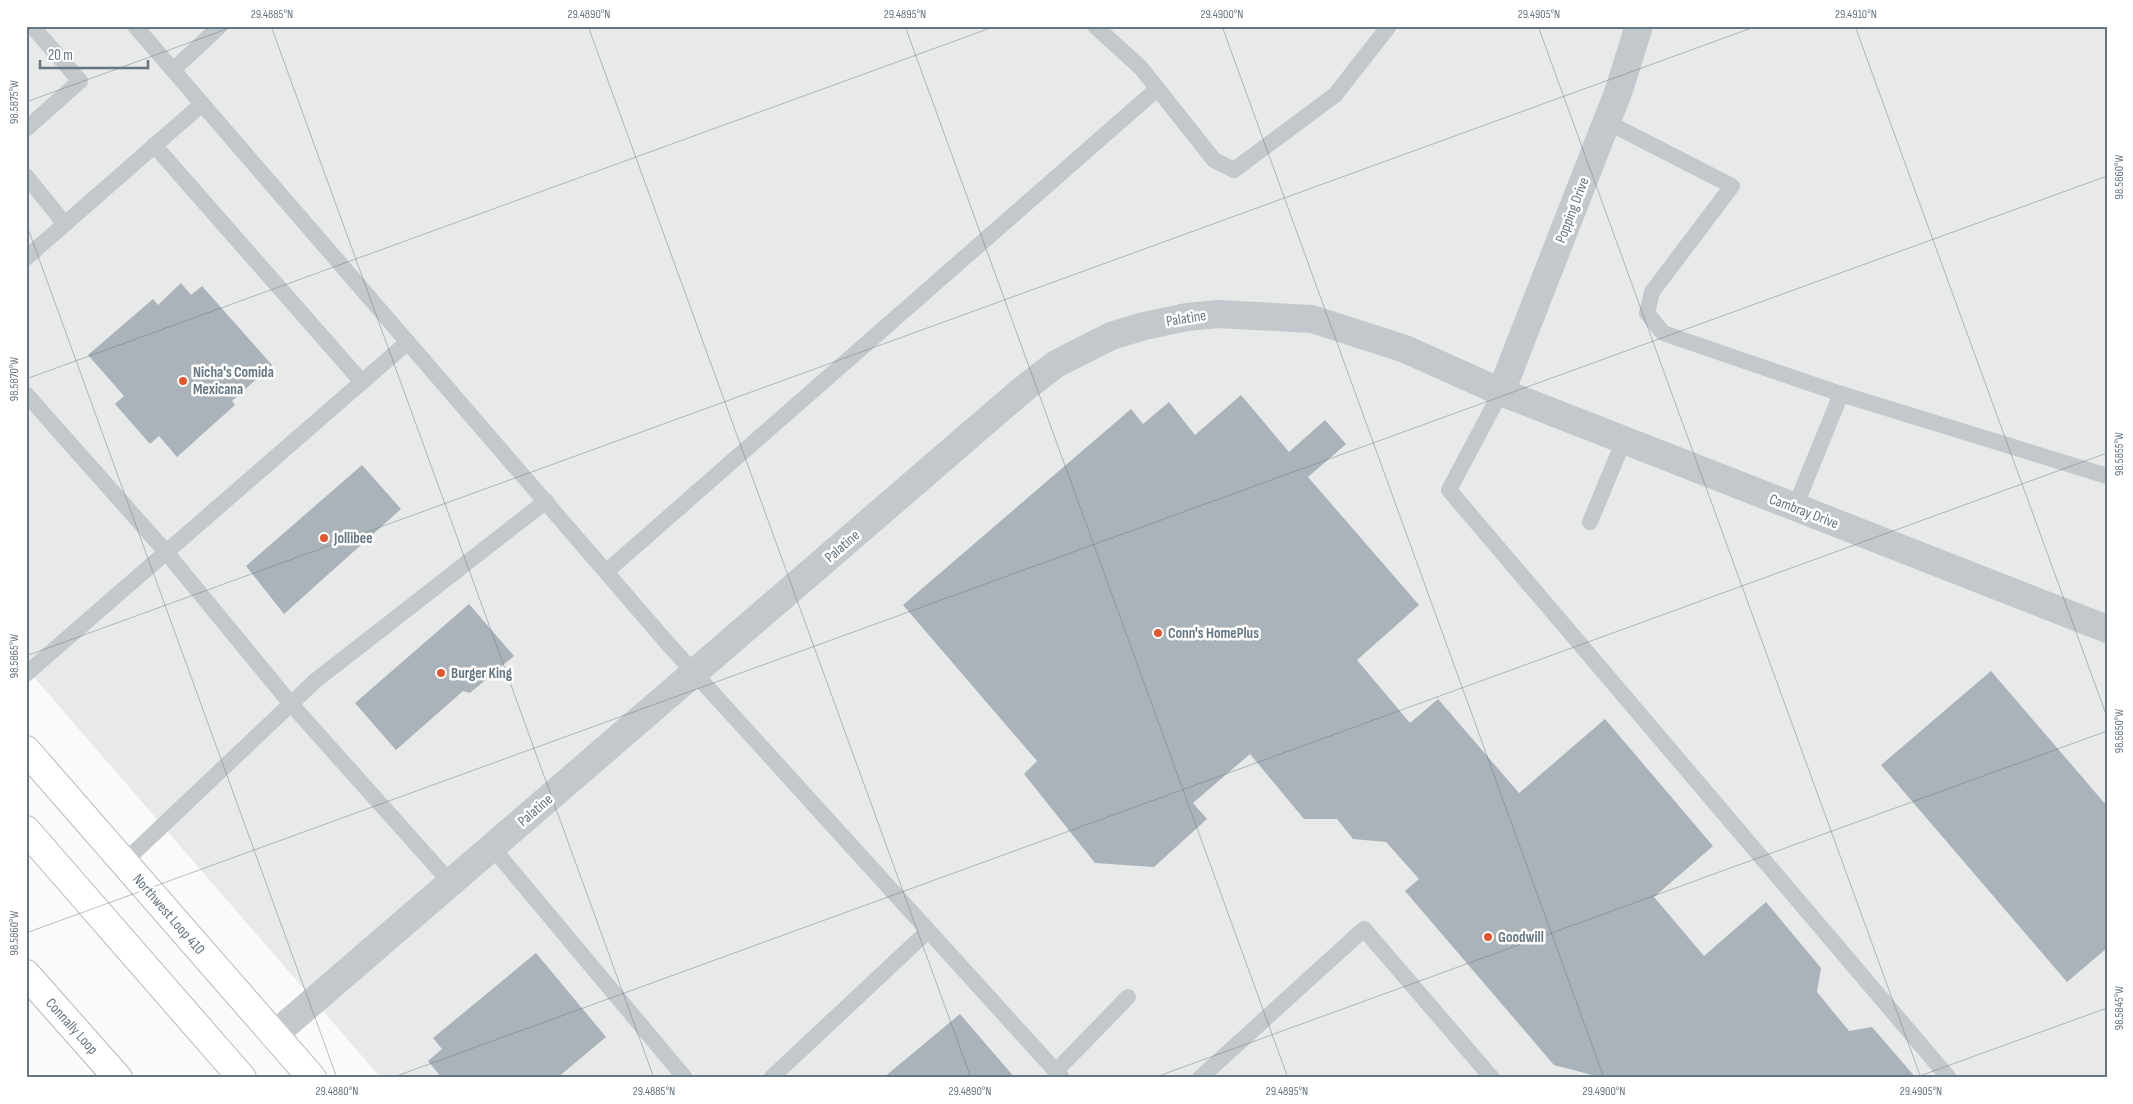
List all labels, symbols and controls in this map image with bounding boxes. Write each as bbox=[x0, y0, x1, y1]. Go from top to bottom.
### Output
text: 29.4885°N bbox=[251, 7, 293, 22]
text: 29.4890°N bbox=[568, 7, 610, 22]
text: 29.4895°N bbox=[884, 7, 926, 22]
text: 29.4900°N bbox=[1201, 7, 1243, 22]
text: 29.4905°N bbox=[1518, 7, 1560, 22]
text: 29.4910°N bbox=[1835, 7, 1877, 22]
scale bar bbox=[40, 38, 148, 70]
text: 20 m bbox=[48, 46, 73, 65]
text: 98.5875°W bbox=[7, 80, 22, 124]
text: 98.5860°W bbox=[2112, 154, 2127, 199]
street label: Popping Drive bbox=[1551, 175, 1594, 246]
street label: Palatine bbox=[1165, 306, 1207, 331]
text: 98.5870°W bbox=[7, 357, 22, 401]
place label: Nicha's Comida Mexicana bbox=[193, 363, 274, 399]
marker: Nicha's Comida Mexicana bbox=[177, 375, 189, 387]
text: 98.5855°W bbox=[2112, 432, 2127, 476]
street label: Cambray Drive bbox=[1766, 490, 1841, 533]
street label: Palatine bbox=[821, 526, 864, 567]
place label: Jollibee bbox=[333, 529, 373, 548]
marker: Jollibee bbox=[318, 532, 330, 544]
place label: Conn's HomePlus bbox=[1168, 624, 1259, 643]
marker: Conn's HomePlus bbox=[1152, 627, 1164, 639]
text: 98.5865°W bbox=[7, 634, 22, 678]
place label: Burger King bbox=[451, 664, 513, 683]
marker: Burger King bbox=[435, 667, 447, 679]
text: 98.5850°W bbox=[2112, 709, 2127, 753]
street label: Palatine bbox=[514, 790, 557, 831]
street label: Northwest Loop 410 bbox=[128, 870, 209, 959]
text: 98.5860°W bbox=[7, 910, 22, 955]
place label: Goodwill bbox=[1498, 928, 1544, 947]
marker: Goodwill bbox=[1482, 931, 1494, 943]
text: 98.5845°W bbox=[2112, 986, 2127, 1030]
street label: Connally Loop bbox=[41, 994, 102, 1059]
text: 29.4880°N bbox=[316, 1084, 358, 1099]
text: 29.4885°N bbox=[633, 1084, 675, 1099]
text: 29.4890°N bbox=[949, 1084, 991, 1099]
text: 29.4895°N bbox=[1266, 1084, 1308, 1099]
text: 29.4900°N bbox=[1583, 1084, 1625, 1099]
text: 29.4905°N bbox=[1900, 1084, 1942, 1099]

